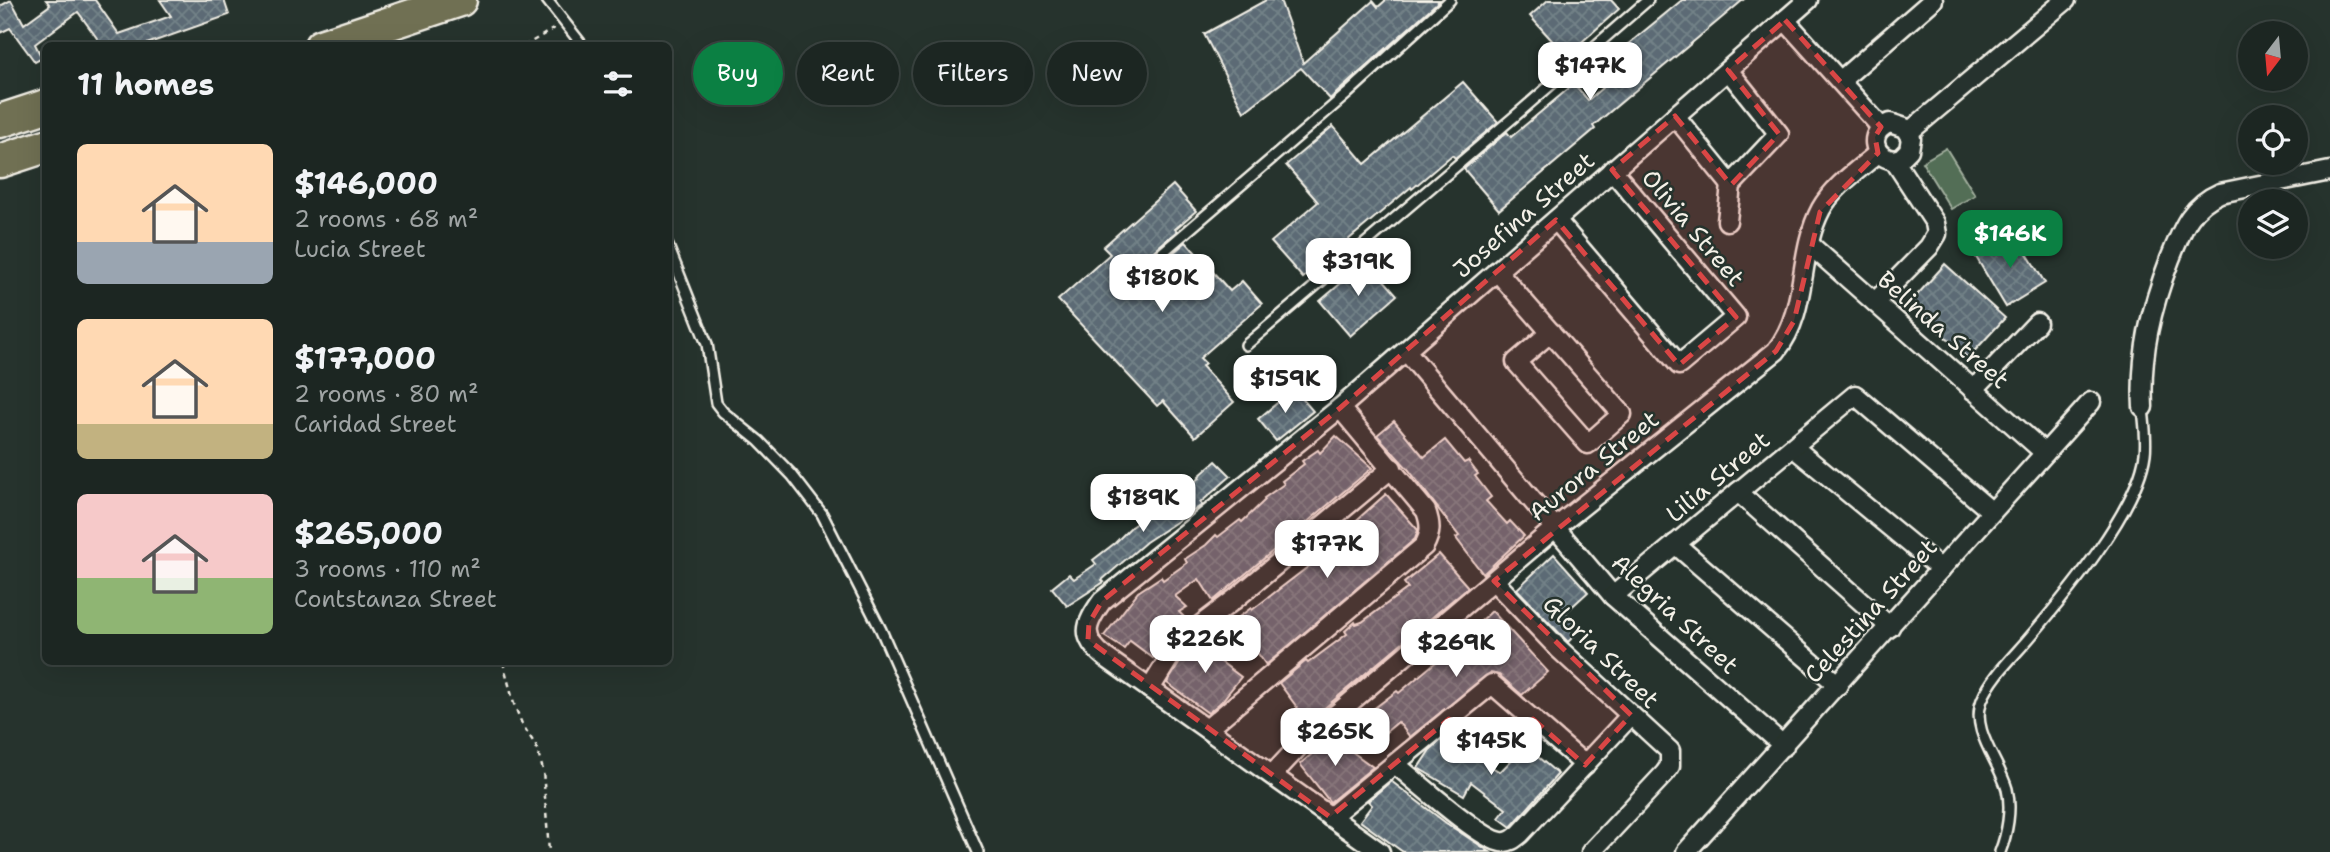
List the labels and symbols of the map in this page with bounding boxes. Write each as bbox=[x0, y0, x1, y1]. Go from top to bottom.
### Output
north arrow bbox=[2238, 21, 2308, 91]
pin: $147K bbox=[1541, 42, 1639, 102]
street label: Josefina Street bbox=[1447, 145, 1601, 285]
street label: Olivia Street bbox=[1634, 163, 1752, 293]
pin: $146K bbox=[1961, 210, 2059, 270]
pin: $319K bbox=[1309, 238, 1407, 298]
pin: $180K bbox=[1113, 254, 1211, 314]
street label: Belinda Street bbox=[1870, 264, 2016, 396]
pin: $159K bbox=[1236, 356, 1334, 415]
street label: Aurora Street bbox=[1522, 404, 1666, 528]
street label: Lilia Street bbox=[1659, 424, 1777, 530]
pin: $189K bbox=[1094, 475, 1192, 534]
pin: $177K bbox=[1278, 520, 1376, 580]
street label: Celestina Street bbox=[1798, 532, 1944, 690]
street label: Alegria Street bbox=[1605, 547, 1745, 681]
street label: Gloria Street bbox=[1536, 588, 1666, 716]
pin: $226K bbox=[1156, 616, 1254, 675]
pin: $269K bbox=[1407, 620, 1505, 679]
pin: $265K bbox=[1286, 708, 1384, 768]
pin: $145K bbox=[1442, 718, 1540, 777]

